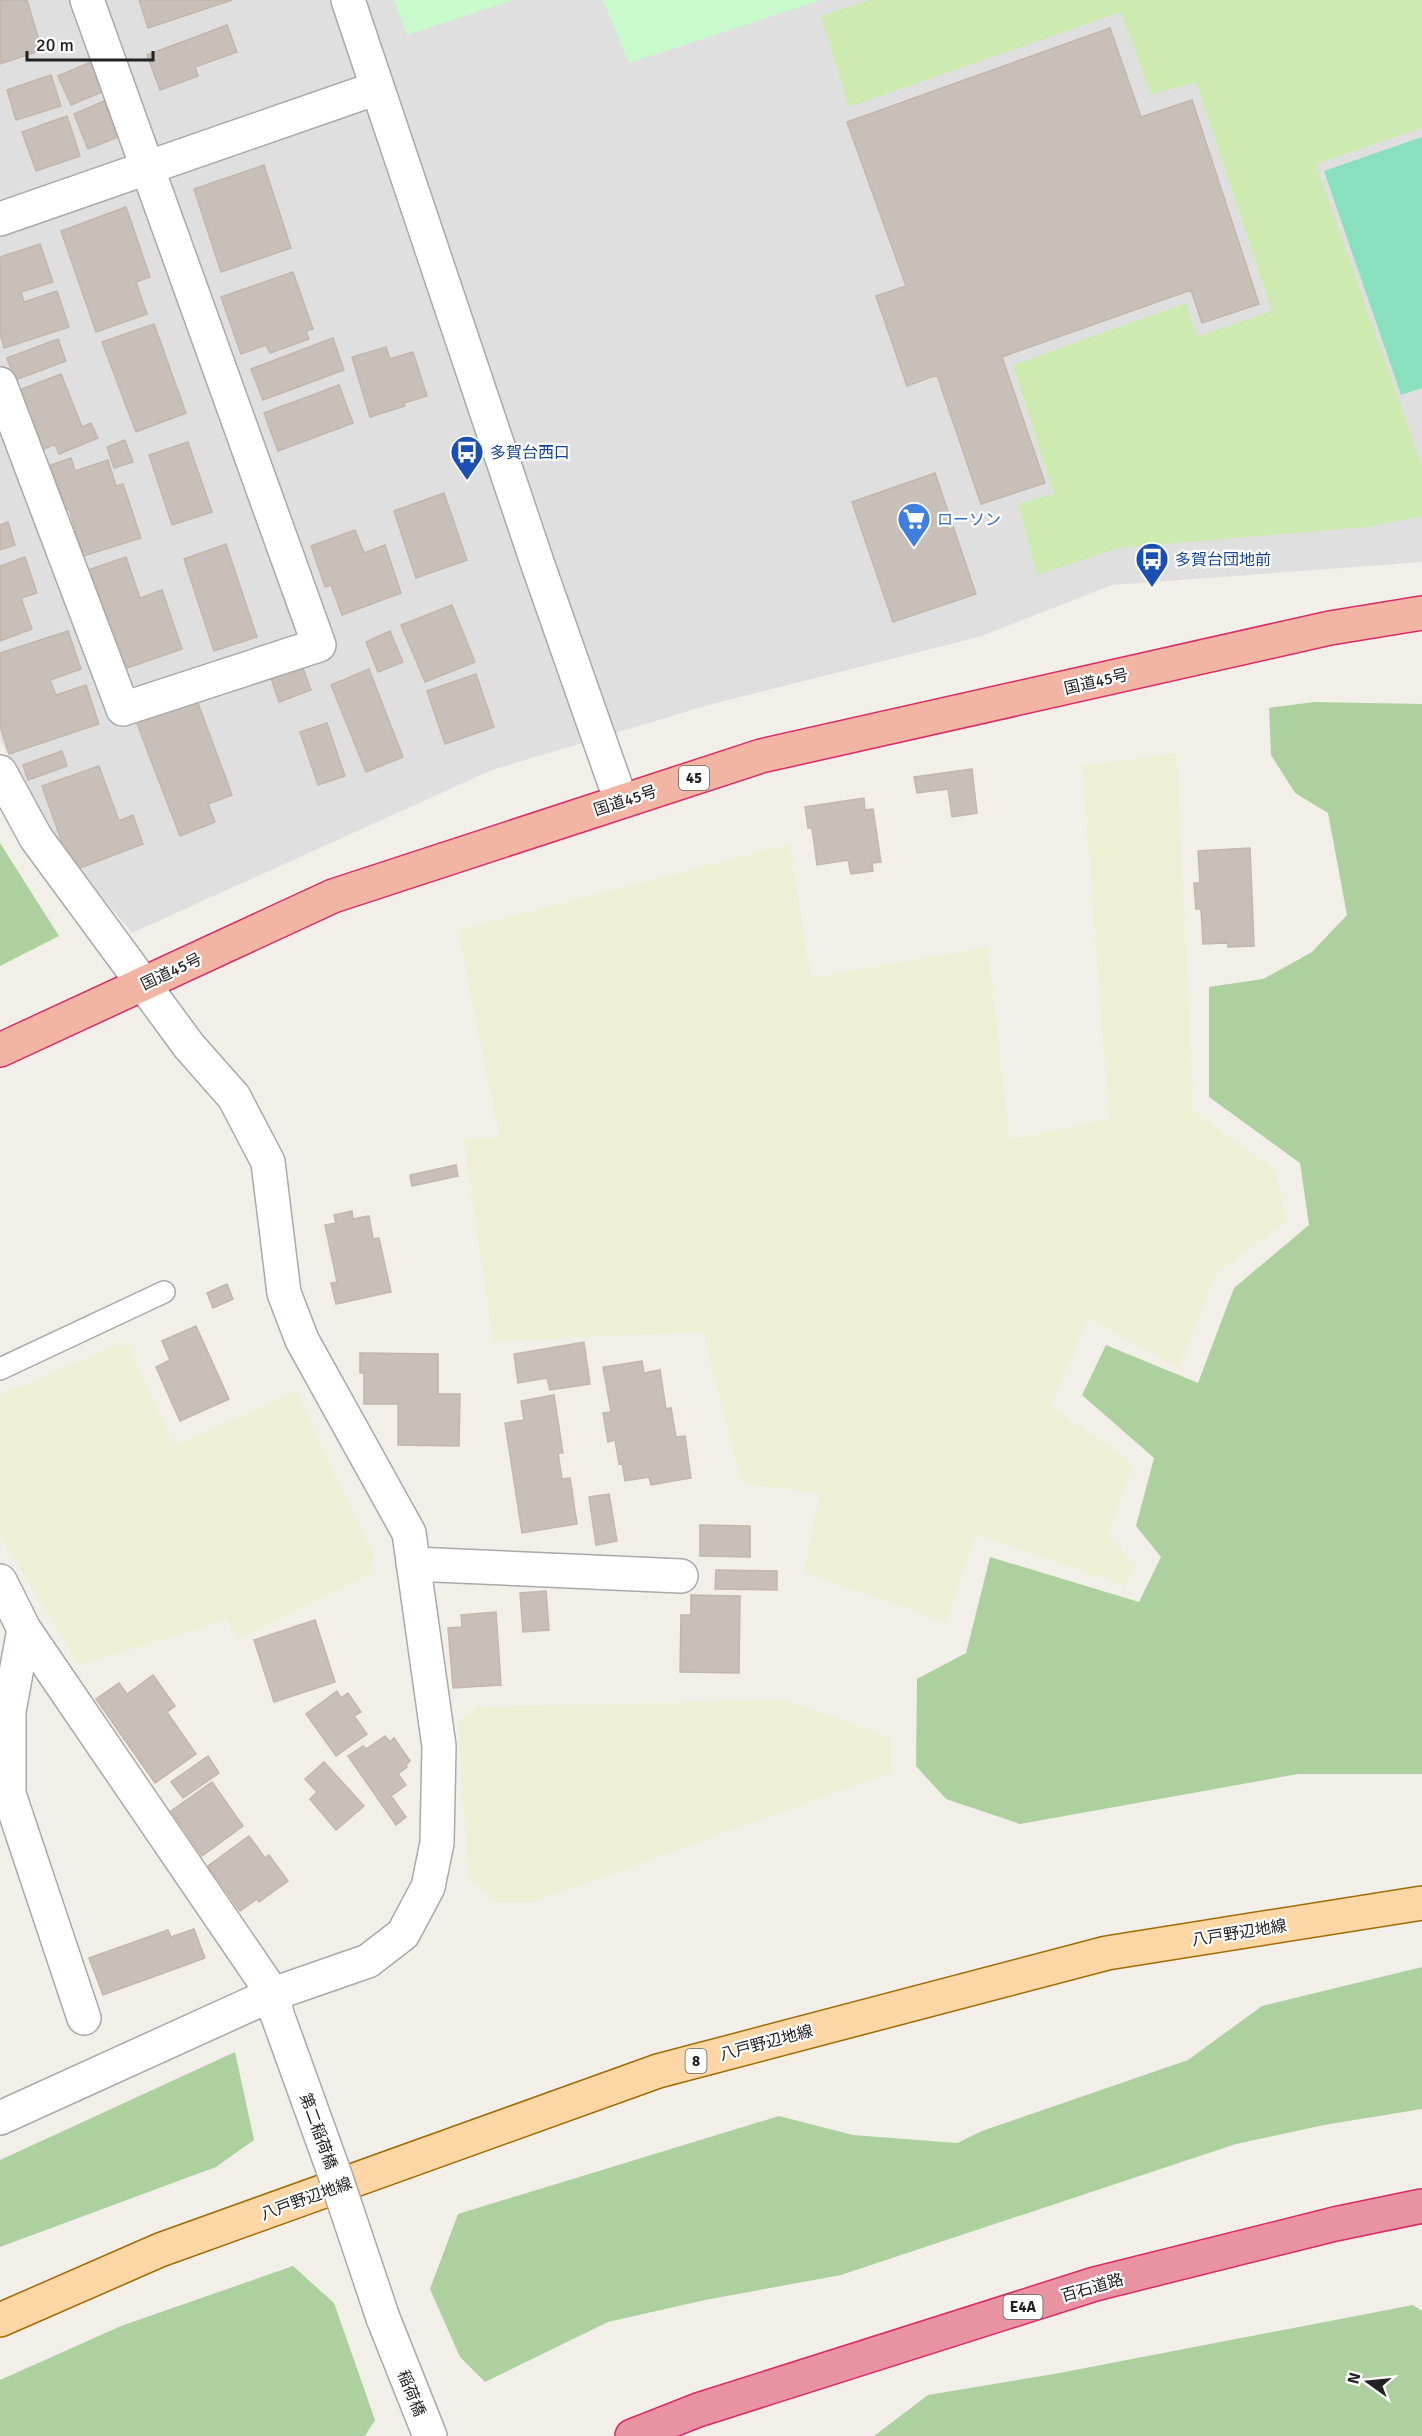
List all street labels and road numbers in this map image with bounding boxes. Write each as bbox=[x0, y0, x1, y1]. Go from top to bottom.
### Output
street label: 国道45号 bbox=[1062, 665, 1130, 699]
road number: 45 bbox=[679, 766, 709, 790]
street label: 国道45号 bbox=[591, 781, 659, 821]
street label: 国道45号 bbox=[138, 949, 205, 995]
street label: 八戸野辺地線 bbox=[1190, 1916, 1288, 1950]
street label: 八戸野辺地線 bbox=[717, 2021, 815, 2065]
road number: 8 bbox=[686, 2049, 706, 2073]
street label: 第二稲荷橋 bbox=[295, 2090, 341, 2172]
street label: 八戸野辺地線 bbox=[258, 2173, 355, 2225]
street label: 百石道路 bbox=[1059, 2270, 1126, 2306]
road number: E4A bbox=[1004, 2295, 1042, 2319]
street label: 稲荷橋 bbox=[393, 2367, 429, 2419]

